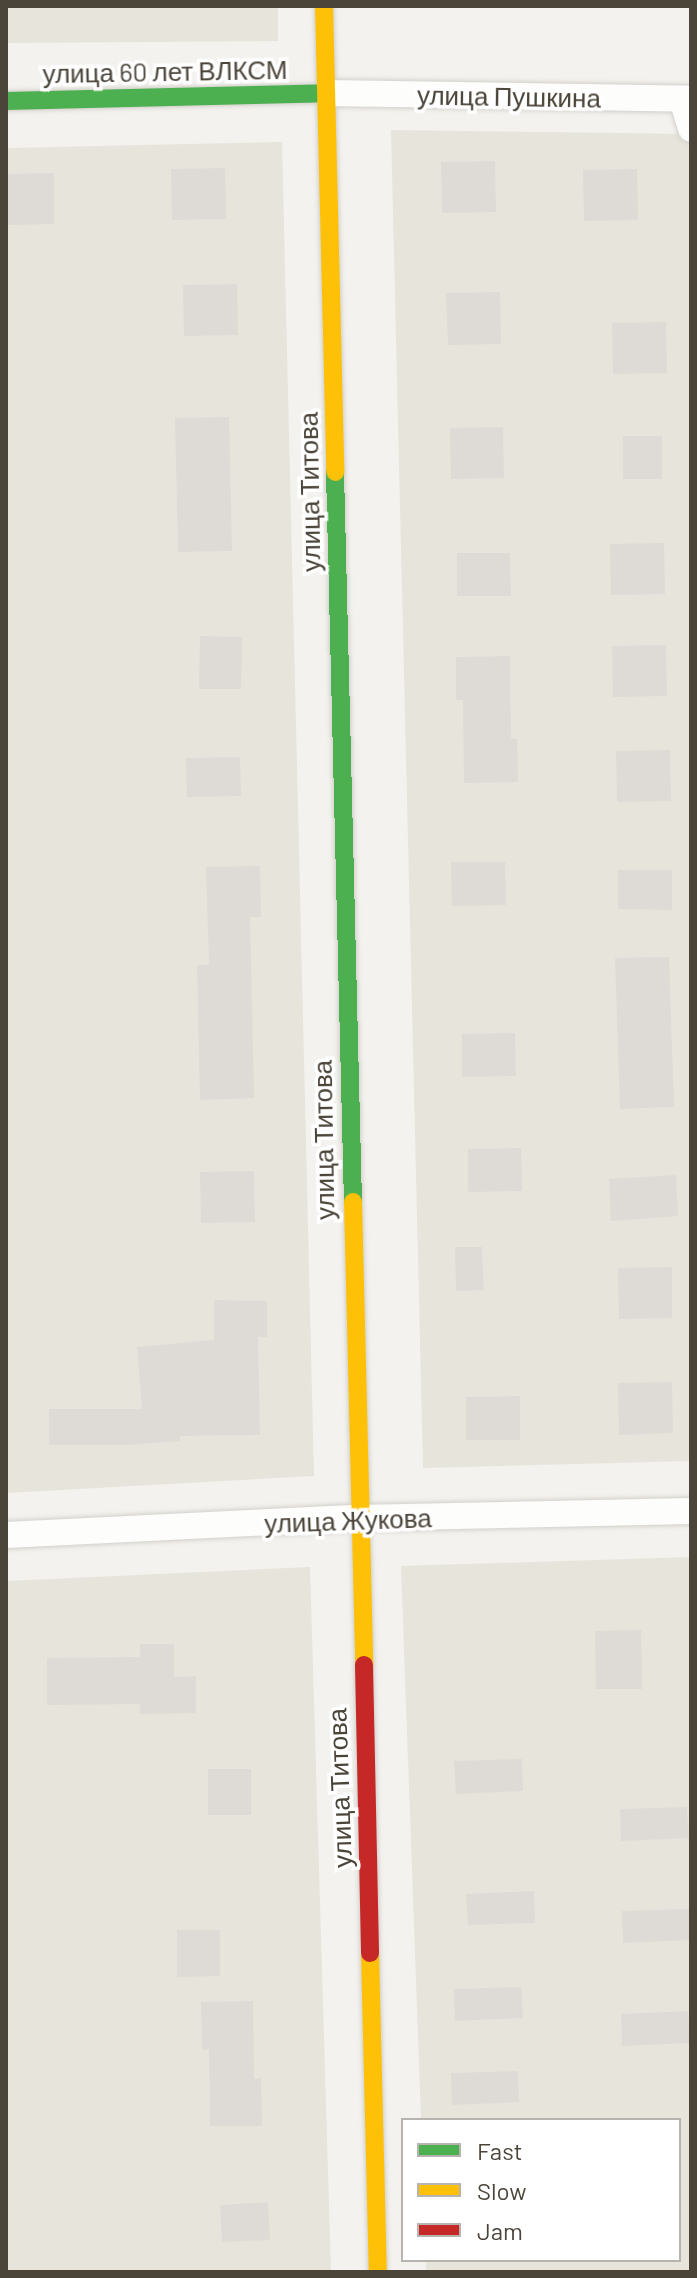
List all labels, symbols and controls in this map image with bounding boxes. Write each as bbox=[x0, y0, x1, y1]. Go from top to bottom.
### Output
street label: улица 60 лет ВЛКСМ bbox=[42, 53, 288, 89]
street label: улица Пушкина bbox=[417, 79, 601, 113]
street label: улица Титова bbox=[292, 412, 326, 572]
street label: улица Титова bbox=[306, 1060, 340, 1220]
street label: улица Жукова bbox=[264, 1501, 432, 1539]
street label: улица Титова bbox=[321, 1708, 357, 1868]
legend bbox=[401, 2118, 681, 2262]
text: Fast bbox=[477, 2136, 522, 2165]
text: Slow bbox=[477, 2176, 526, 2205]
text: Jam bbox=[477, 2216, 523, 2245]

